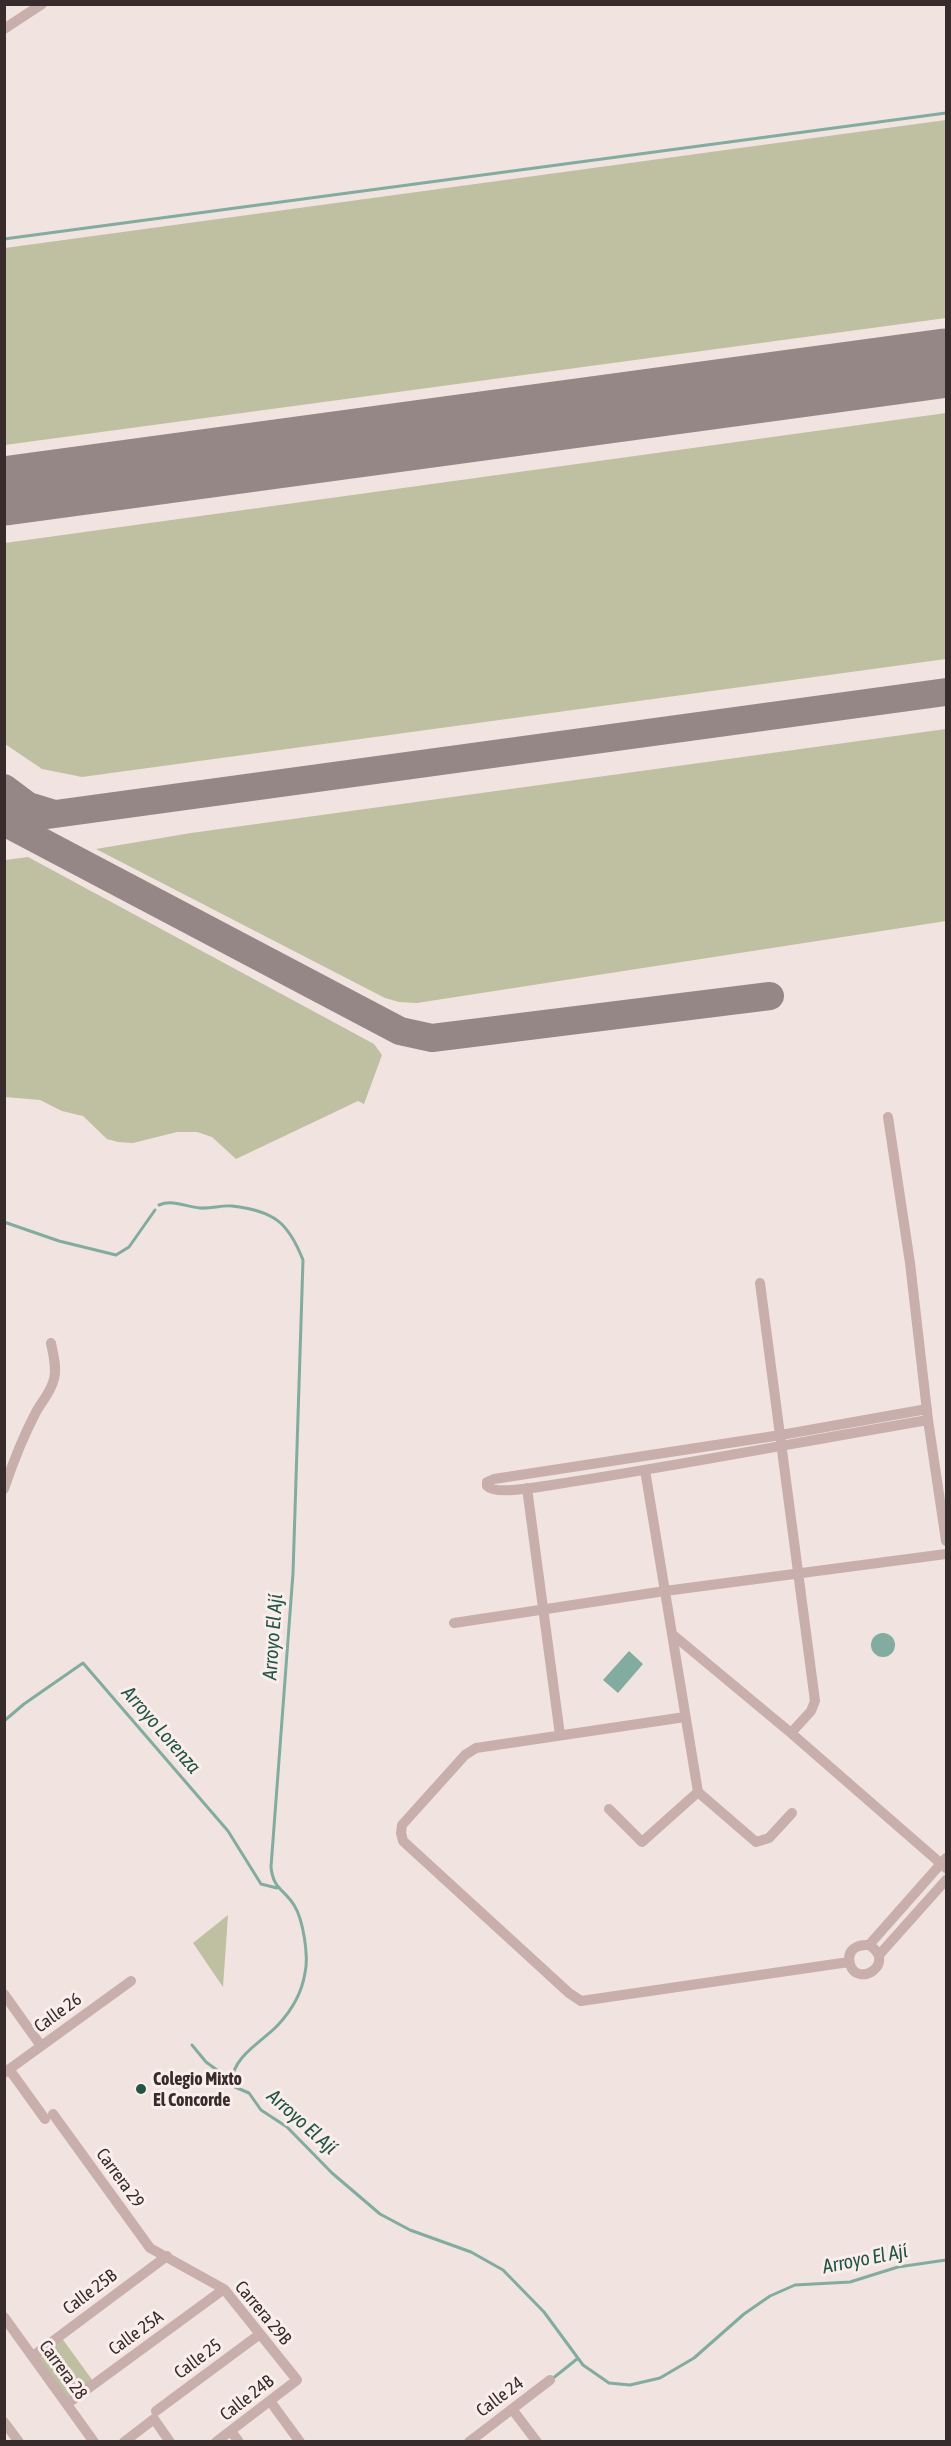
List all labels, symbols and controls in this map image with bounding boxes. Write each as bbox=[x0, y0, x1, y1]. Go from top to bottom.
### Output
water label: Arroyo El Ají bbox=[258, 1593, 288, 1681]
water label: Arroyo Lorenza bbox=[117, 1681, 205, 1779]
street label: Calle 26 bbox=[30, 1989, 86, 2037]
place label: Colegio Mixto El Concorde bbox=[153, 2068, 242, 2110]
marker: Colegio Mixto El Concorde bbox=[134, 2082, 148, 2096]
water label: Arroyo El Ají bbox=[262, 2084, 342, 2160]
street label: Carrera 29 bbox=[91, 2144, 149, 2212]
water label: Arroyo El Ají bbox=[821, 2239, 909, 2279]
street label: Calle 25B bbox=[59, 2265, 121, 2319]
street label: Carrera 29B bbox=[230, 2277, 296, 2349]
street label: Calle 25A bbox=[104, 2306, 168, 2360]
street label: Calle 25 bbox=[170, 2334, 226, 2384]
street label: Carrera 28 bbox=[34, 2336, 92, 2404]
street label: Calle 24B bbox=[216, 2370, 278, 2426]
street label: Calle 24 bbox=[472, 2372, 528, 2422]

